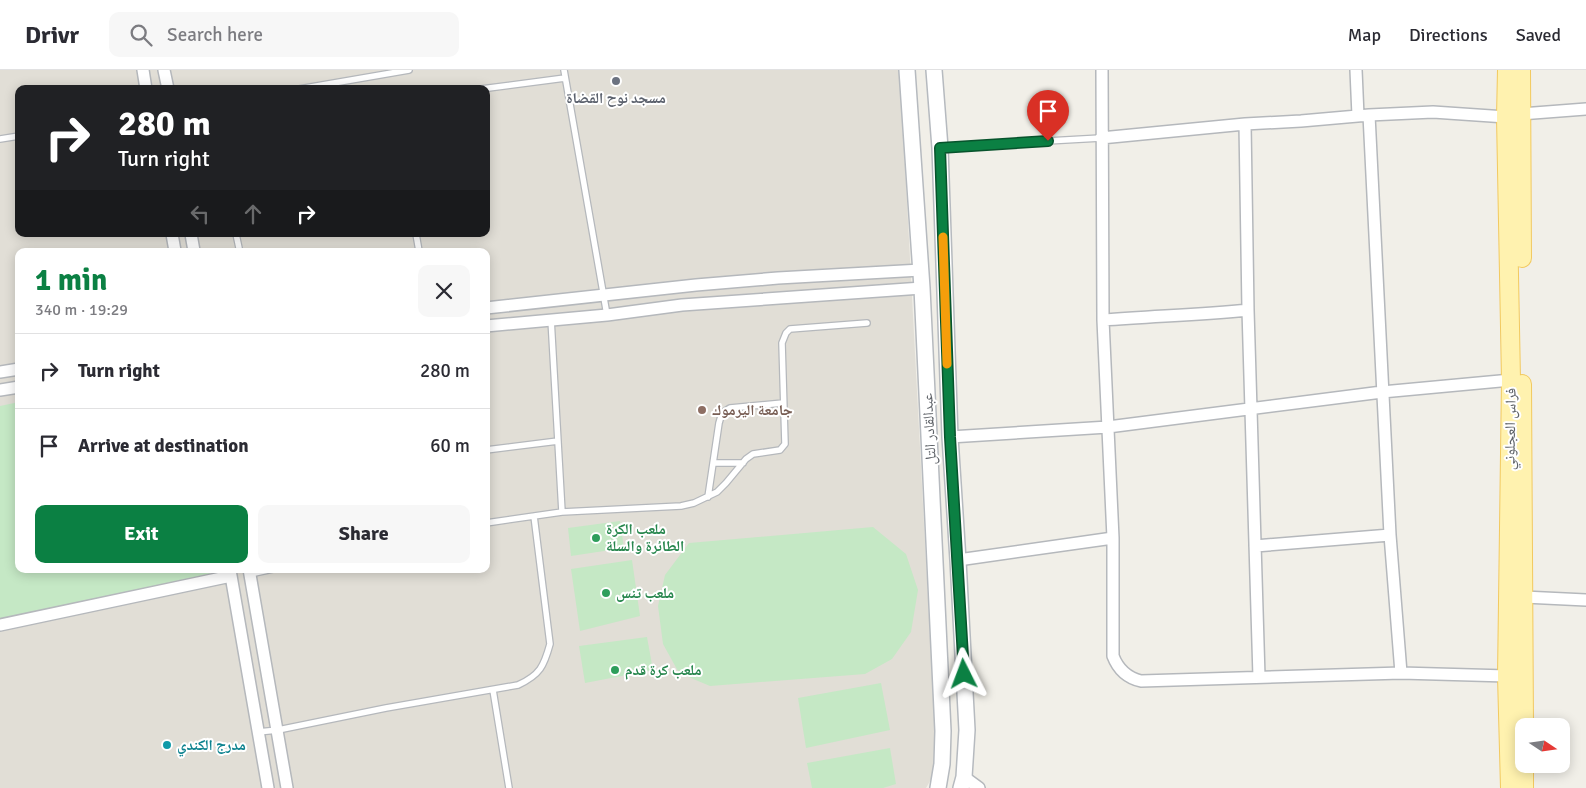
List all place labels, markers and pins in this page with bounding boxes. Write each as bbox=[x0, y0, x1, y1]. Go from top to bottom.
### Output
marker: مسجد نوح القضاة bbox=[610, 75, 622, 87]
place label: مسجد نوح القضاة bbox=[566, 89, 666, 107]
pin bbox=[1027, 90, 1069, 141]
place label: جامعة اليرموك bbox=[712, 401, 793, 419]
marker: جامعة اليرموك bbox=[696, 404, 708, 416]
place label: ملعب الكرة الطائرة والسلة bbox=[606, 520, 684, 555]
marker: ملعب الكرة الطائرة والسلة bbox=[590, 532, 602, 544]
place label: ملعب تنس bbox=[616, 584, 674, 602]
marker: ملعب تنس bbox=[600, 587, 612, 599]
place label: ملعب كرة قدم bbox=[625, 661, 702, 680]
marker: ملعب كرة قدم bbox=[609, 664, 621, 676]
place label: مدرج الكندي bbox=[177, 736, 246, 757]
marker: مدرج الكندي bbox=[161, 739, 173, 751]

